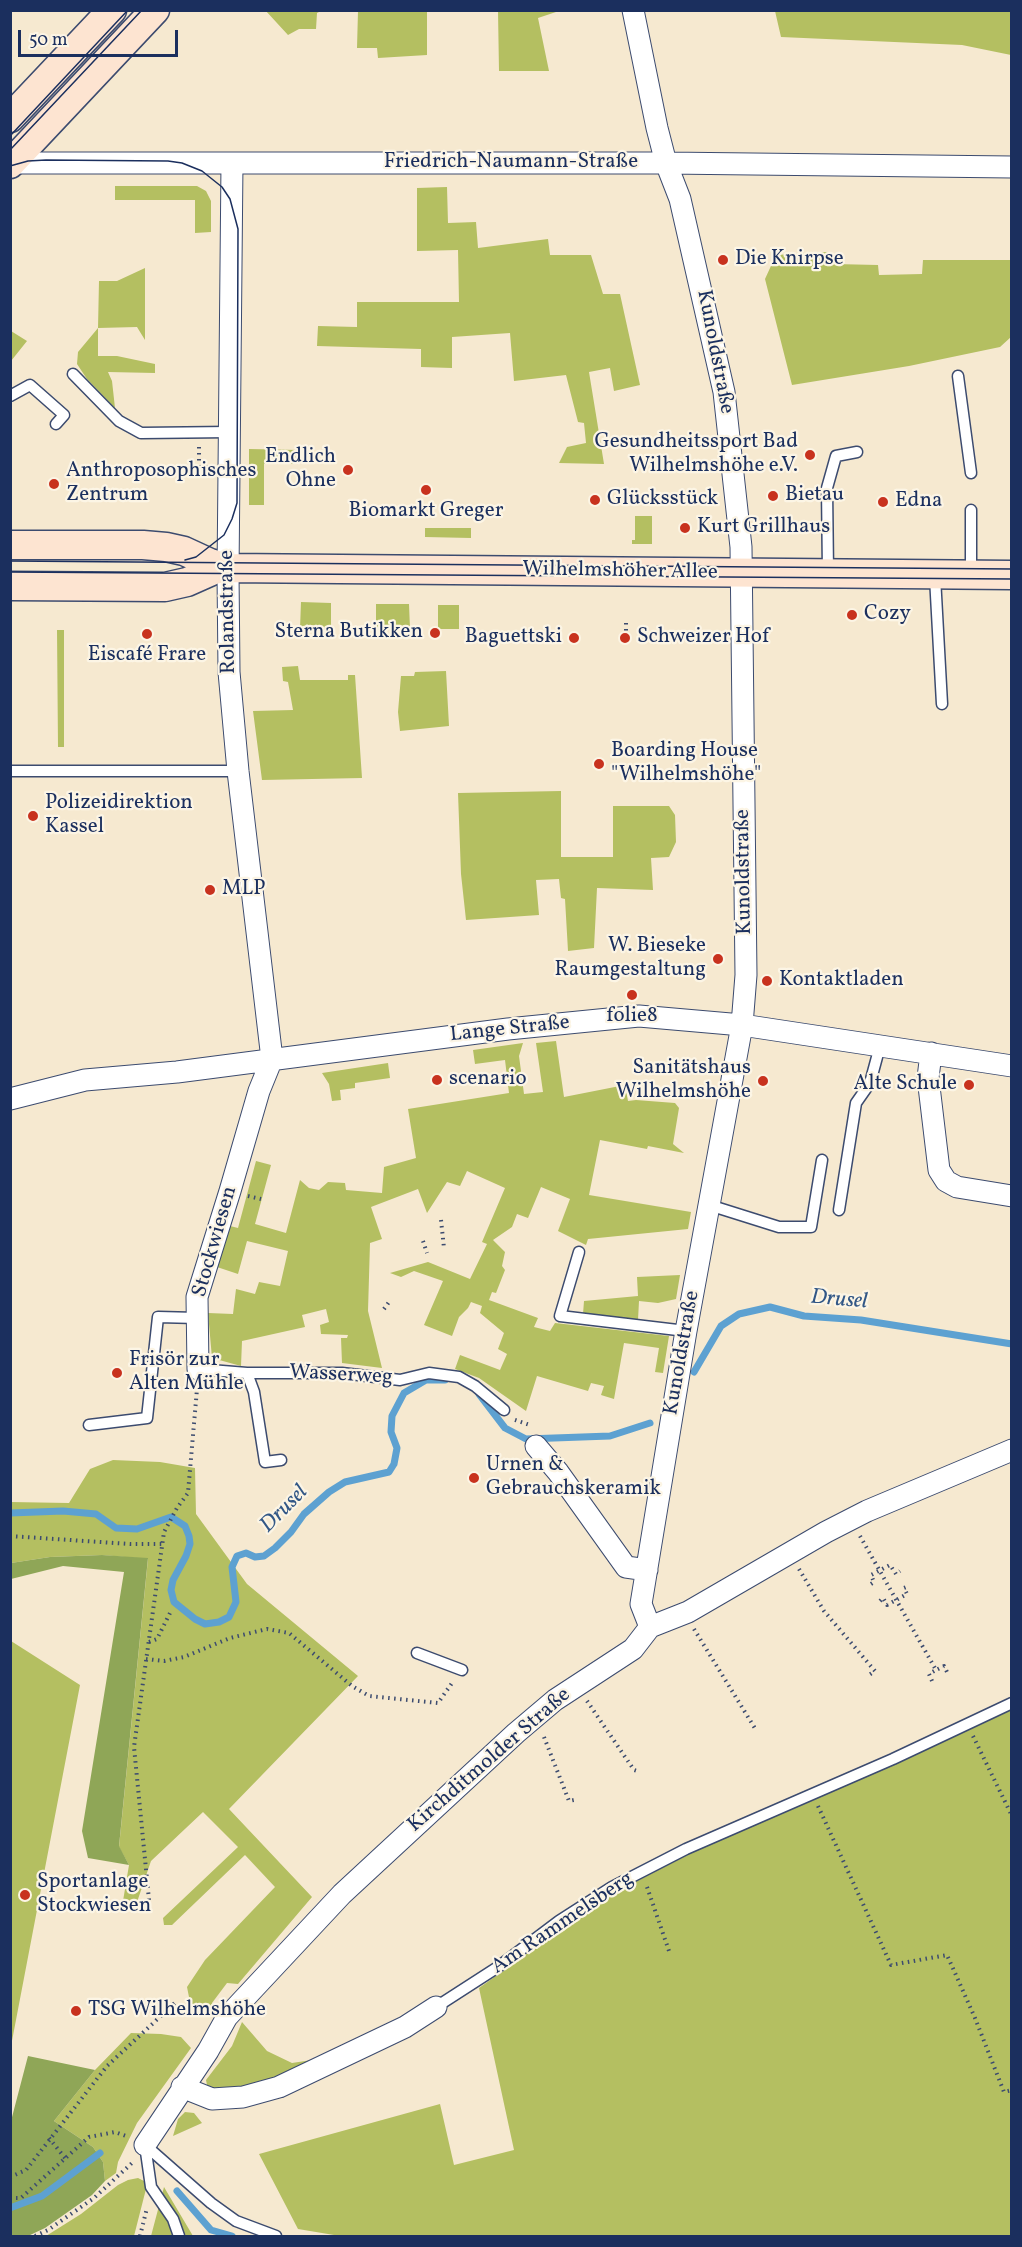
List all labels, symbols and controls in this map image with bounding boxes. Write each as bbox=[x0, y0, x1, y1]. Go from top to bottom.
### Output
scale bar bbox=[21, 18, 182, 56]
text: 50 m bbox=[29, 28, 68, 53]
street label: Friedrich-Naumann-Straße bbox=[384, 150, 638, 176]
place label: Die Knirpse bbox=[735, 247, 844, 273]
marker: Die Knirpse bbox=[716, 253, 730, 267]
street label: Kunoldstraße bbox=[690, 288, 738, 416]
place label: Gesundheitssport Bad Wilhelmshöhe e.V. bbox=[594, 430, 798, 480]
place label: Endlich Ohne bbox=[265, 445, 336, 495]
marker: Gesundheitssport Bad Wilhelmshöhe e.V. bbox=[803, 448, 817, 462]
place label: Anthroposophisches Zentrum bbox=[66, 459, 257, 509]
marker: Endlich Ohne bbox=[341, 463, 355, 477]
marker: Anthroposophisches Zentrum bbox=[47, 477, 61, 491]
marker: Biomarkt Greger bbox=[419, 483, 433, 497]
place label: Bietau bbox=[785, 483, 844, 509]
place label: Glücksstück bbox=[607, 487, 718, 513]
marker: Bietau bbox=[766, 489, 780, 503]
place label: Edna bbox=[895, 489, 942, 515]
marker: Glücksstück bbox=[588, 493, 602, 507]
marker: Edna bbox=[876, 495, 890, 509]
place label: Biomarkt Greger bbox=[348, 499, 504, 525]
place label: Kurt Grillhaus bbox=[697, 515, 830, 541]
marker: Kurt Grillhaus bbox=[678, 521, 692, 535]
street label: Rolandstraße bbox=[215, 550, 243, 674]
street label: Wilhelmshöher Allee bbox=[522, 558, 718, 586]
place label: Cozy bbox=[864, 602, 911, 628]
marker: Cozy bbox=[845, 608, 859, 622]
place label: Sterna Butikken bbox=[275, 620, 423, 646]
place label: Baguettski bbox=[465, 625, 562, 651]
place label: Schweizer Hof bbox=[637, 625, 769, 651]
marker: Sterna Butikken bbox=[428, 626, 442, 640]
marker: Eiscafé Frare bbox=[140, 627, 154, 641]
marker: Baguettski bbox=[567, 631, 581, 645]
marker: Schweizer Hof bbox=[618, 631, 632, 645]
place label: Eiscafé Frare bbox=[88, 643, 206, 669]
place label: Boarding House "Wilhelmshöhe" bbox=[611, 739, 761, 789]
marker: Boarding House "Wilhelmshöhe" bbox=[592, 757, 606, 771]
place label: Polizeidirektion Kassel bbox=[45, 791, 193, 841]
marker: Polizeidirektion Kassel bbox=[26, 809, 40, 823]
street label: Kunoldstraße bbox=[731, 809, 759, 935]
place label: MLP bbox=[222, 877, 266, 903]
marker: MLP bbox=[203, 883, 217, 897]
place label: W. Bieseke Raumgestaltung bbox=[554, 934, 706, 984]
marker: W. Bieseke Raumgestaltung bbox=[711, 952, 725, 966]
place label: Kontaktladen bbox=[779, 968, 904, 994]
marker: Kontaktladen bbox=[760, 974, 774, 988]
marker: folie8 bbox=[625, 988, 639, 1002]
place label: folie8 bbox=[606, 1004, 658, 1030]
street label: Lange Straße bbox=[449, 1011, 571, 1049]
place label: Sanitätshaus Wilhelmshöhe bbox=[616, 1056, 751, 1106]
place label: scenario bbox=[449, 1067, 527, 1093]
place label: Alte Schule bbox=[854, 1072, 957, 1098]
marker: scenario bbox=[430, 1073, 444, 1087]
marker: Sanitätshaus Wilhelmshöhe bbox=[756, 1074, 770, 1088]
marker: Alte Schule bbox=[962, 1078, 976, 1092]
street label: Stockwiesen bbox=[188, 1184, 244, 1300]
water label: Drusel bbox=[809, 1285, 869, 1317]
street label: Kunoldstraße bbox=[660, 1289, 706, 1417]
place label: Frisör zur Alten Mühle bbox=[129, 1348, 244, 1398]
street label: Wasserweg bbox=[289, 1361, 393, 1391]
marker: Frisör zur Alten Mühle bbox=[110, 1366, 124, 1380]
place label: Urnen & Gebrauchskeramik bbox=[486, 1453, 661, 1503]
marker: Urnen & Gebrauchskeramik bbox=[467, 1471, 481, 1485]
water label: Drusel bbox=[256, 1481, 314, 1539]
street label: Kirchditmolder Straße bbox=[403, 1683, 577, 1839]
street label: Am Rammelsberg bbox=[487, 1867, 639, 1981]
place label: Sportanlage Stockwiesen bbox=[37, 1870, 151, 1920]
marker: Sportanlage Stockwiesen bbox=[18, 1888, 32, 1902]
place label: TSG Wilhelmshöhe bbox=[88, 1998, 266, 2024]
marker: TSG Wilhelmshöhe bbox=[69, 2004, 83, 2018]

